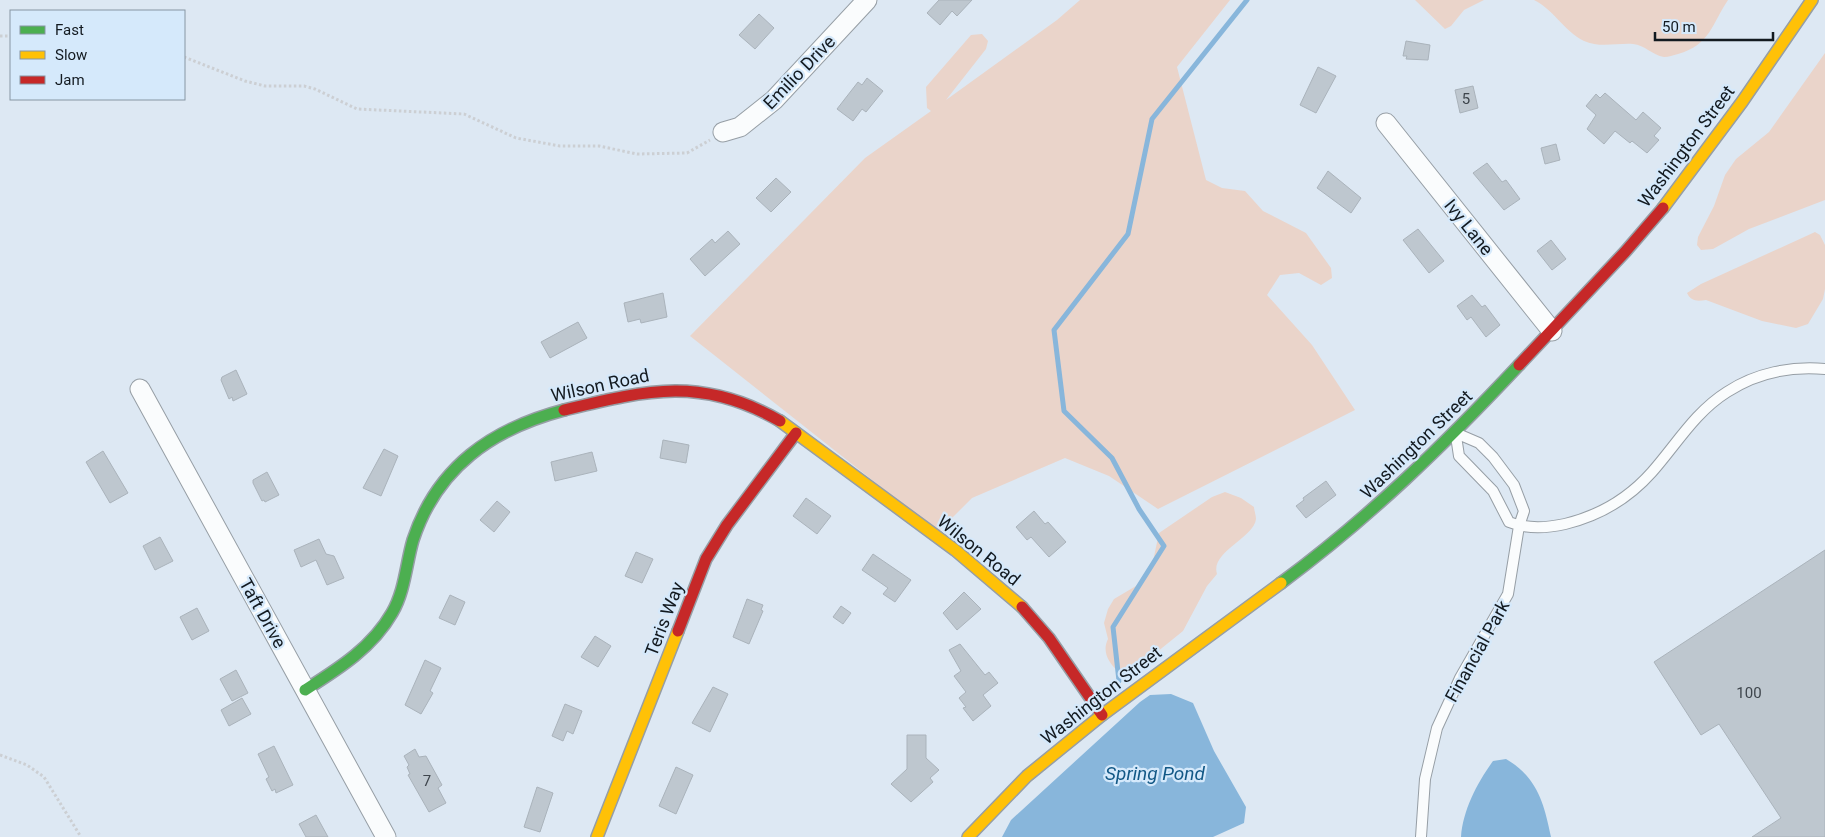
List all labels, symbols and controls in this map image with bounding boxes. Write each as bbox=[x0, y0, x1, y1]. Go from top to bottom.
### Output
legend bbox=[10, 10, 185, 100]
scale bar bbox=[1655, 10, 1772, 42]
text: 50 m bbox=[1662, 18, 1696, 36]
text: Fast bbox=[55, 21, 84, 39]
street label: Emilio Drive bbox=[759, 31, 839, 113]
text: Slow bbox=[55, 46, 87, 64]
text: Jam bbox=[55, 71, 85, 89]
street label: Washington Street bbox=[1633, 81, 1739, 211]
house number: 5 bbox=[1462, 90, 1470, 108]
street label: Ivy Lane bbox=[1440, 195, 1498, 259]
street label: Wilson Road bbox=[549, 364, 651, 406]
street label: Washington Street bbox=[1356, 385, 1476, 503]
street label: Wilson Road bbox=[934, 510, 1024, 590]
street label: Taft Drive bbox=[235, 574, 291, 652]
street label: Teris Way bbox=[640, 579, 688, 659]
street label: Financial Park bbox=[1440, 596, 1514, 705]
street label: Washington Street bbox=[1037, 641, 1165, 749]
house number: 100 bbox=[1736, 684, 1762, 702]
water label: Spring Pond bbox=[1105, 762, 1206, 785]
house number: 7 bbox=[423, 772, 431, 790]

